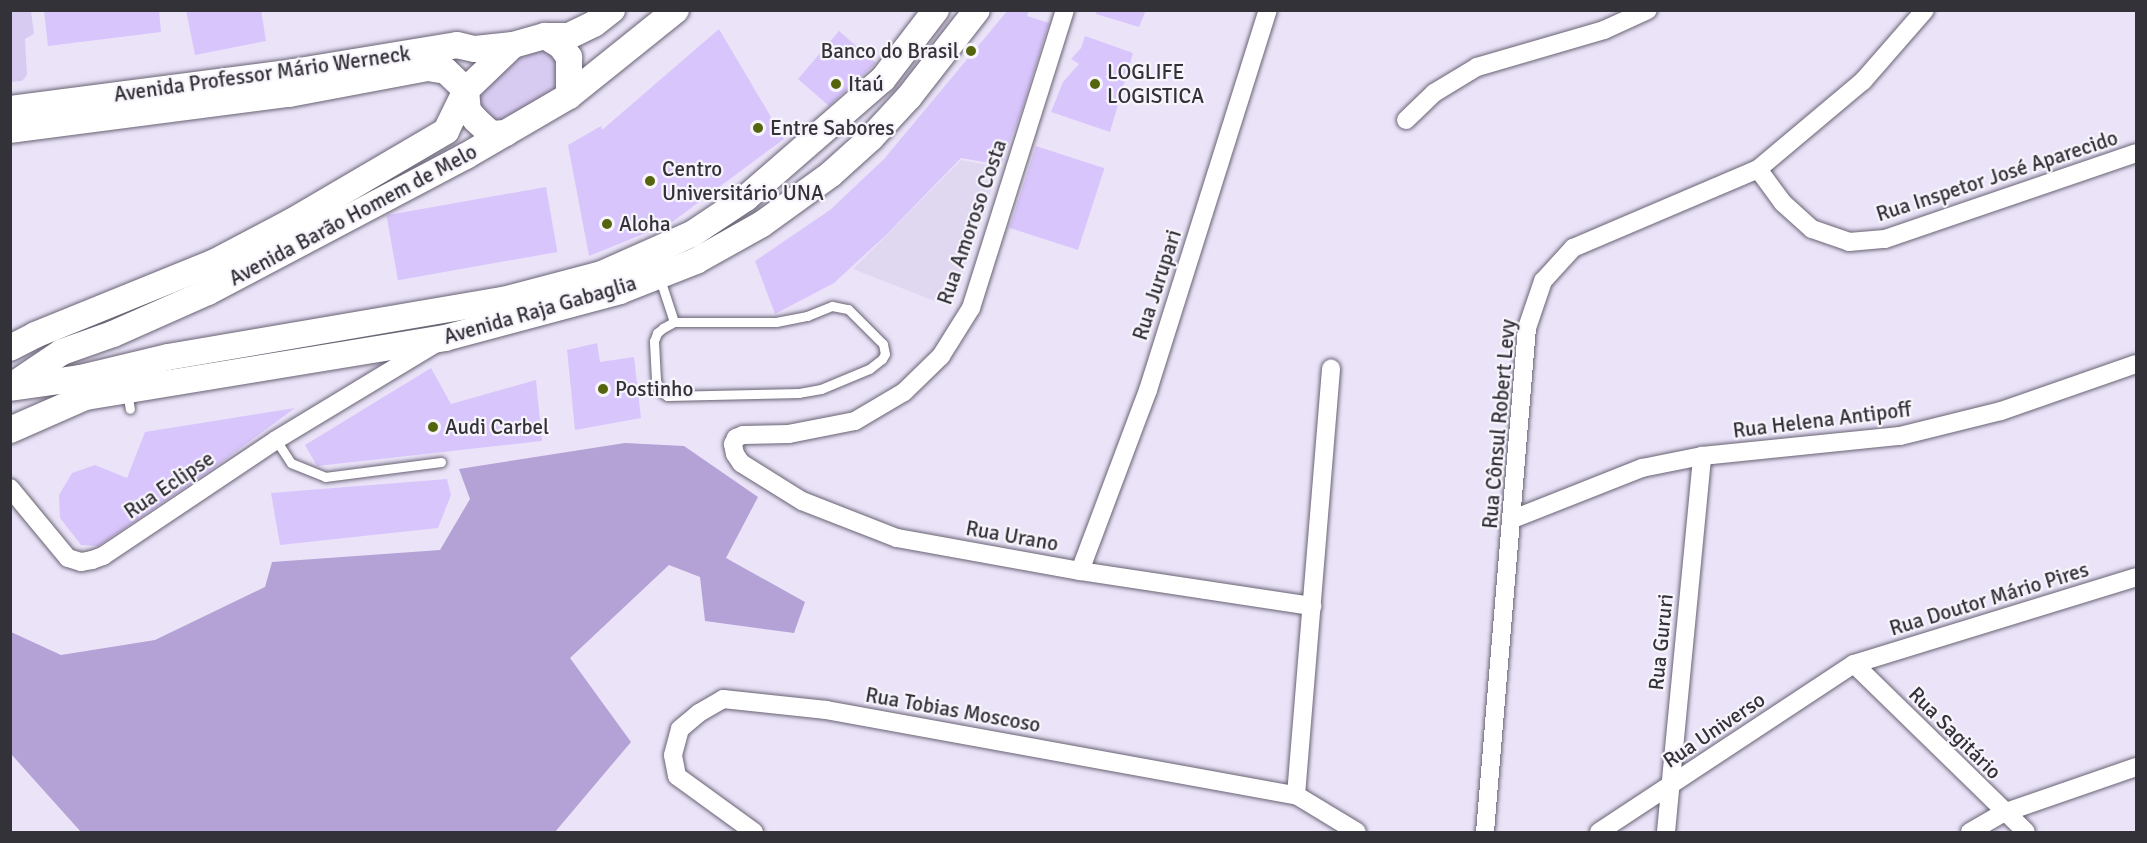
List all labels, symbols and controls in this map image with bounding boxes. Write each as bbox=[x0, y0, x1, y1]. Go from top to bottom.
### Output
place label: Banco do Brasil bbox=[821, 38, 959, 64]
street label: Avenida Professor Mário Werneck bbox=[112, 41, 412, 107]
marker: Banco do Brasil bbox=[964, 44, 978, 58]
place label: LOGLIFE LOGISTICA bbox=[1107, 59, 1204, 109]
place label: Itaú bbox=[848, 71, 884, 97]
marker: Itaú bbox=[829, 77, 843, 91]
marker: LOGLIFE LOGISTICA bbox=[1088, 77, 1102, 91]
place label: Entre Sabores bbox=[770, 115, 894, 141]
marker: Entre Sabores bbox=[751, 121, 765, 135]
street label: Rua Inspetor José Aparecido bbox=[1873, 125, 2121, 227]
street label: Rua Amoroso Costa bbox=[932, 136, 1012, 308]
street label: Avenida Barão Homem de Melo bbox=[225, 139, 481, 291]
place label: Centro Universitário UNA bbox=[662, 156, 824, 206]
marker: Centro Universitário UNA bbox=[643, 174, 657, 188]
place label: Aloha bbox=[619, 211, 671, 237]
marker: Aloha bbox=[600, 217, 614, 231]
street label: Rua Jurupari bbox=[1127, 227, 1187, 343]
street label: Avenida Raja Gabaglia bbox=[441, 270, 639, 350]
street label: Rua Cônsul Robert Levy bbox=[1477, 318, 1521, 530]
place label: Postinho bbox=[615, 376, 693, 402]
marker: Postinho bbox=[596, 382, 610, 396]
street label: Rua Helena Antipoff bbox=[1731, 397, 1913, 443]
place label: Audi Carbel bbox=[445, 414, 549, 440]
marker: Audi Carbel bbox=[426, 420, 440, 434]
street label: Rua Eclipse bbox=[119, 446, 219, 524]
street label: Rua Urano bbox=[964, 515, 1060, 557]
street label: Rua Doutor Mário Pires bbox=[1886, 557, 2092, 641]
street label: Rua Gururi bbox=[1643, 593, 1679, 691]
street label: Rua Tobias Moscoso bbox=[863, 682, 1043, 738]
street label: Rua Sagitário bbox=[1904, 682, 2006, 784]
street label: Rua Universo bbox=[1658, 687, 1770, 773]

